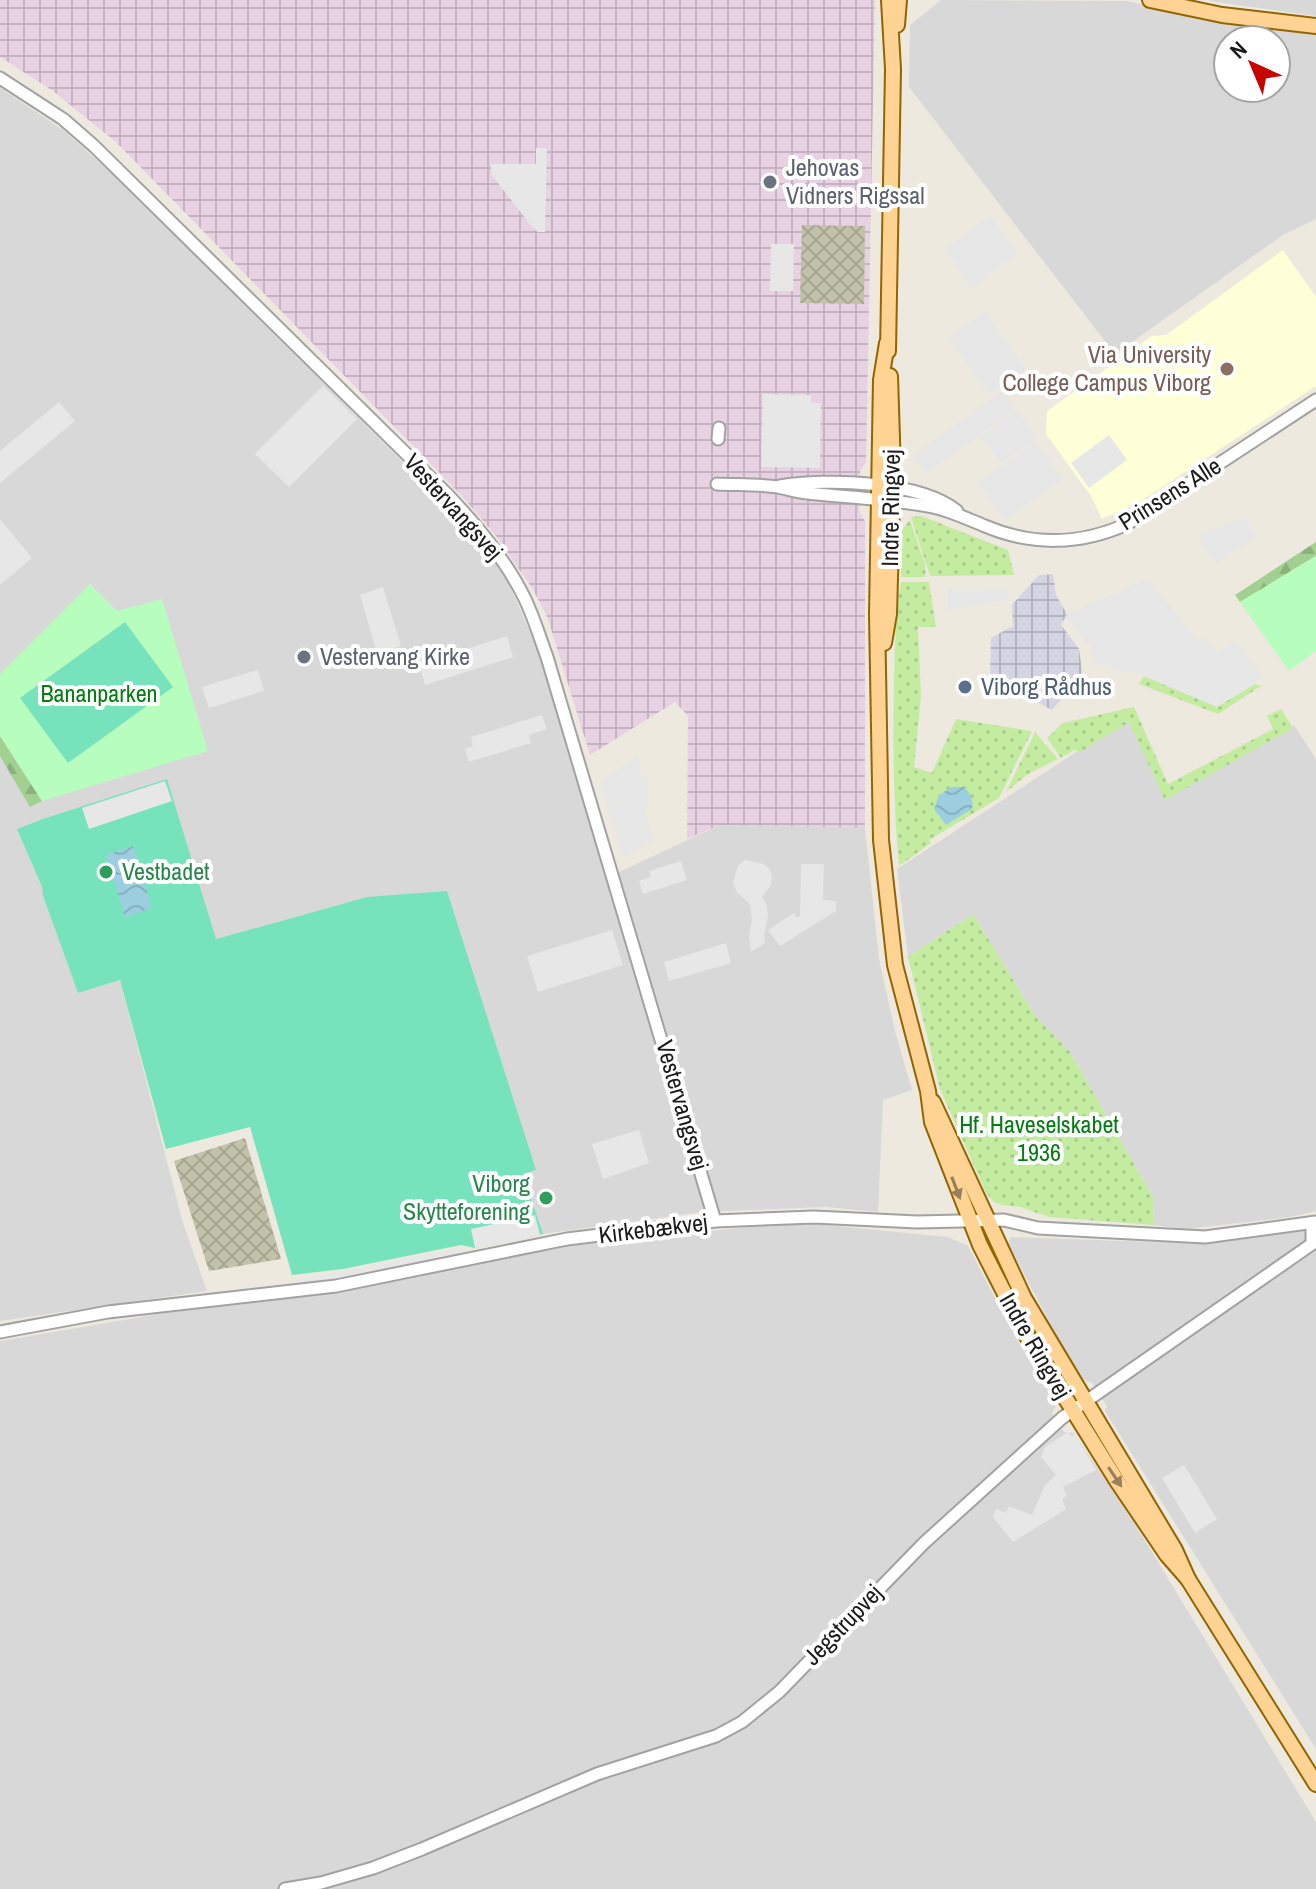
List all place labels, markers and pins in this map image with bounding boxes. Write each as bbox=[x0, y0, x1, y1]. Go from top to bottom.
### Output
place label: Jehovas Vidners Rigssal bbox=[786, 151, 925, 211]
marker: Jehovas Vidners Rigssal bbox=[761, 173, 779, 191]
place label: Via University College Campus Viborg bbox=[1002, 338, 1211, 398]
marker: Via University College Campus Viborg bbox=[1218, 360, 1236, 378]
place label: Vestervang Kirke bbox=[320, 640, 470, 672]
marker: Vestervang Kirke bbox=[295, 648, 313, 666]
place label: Viborg Rådhus bbox=[981, 670, 1112, 702]
marker: Viborg Rådhus bbox=[956, 678, 974, 696]
place label: Vestbadet bbox=[122, 855, 210, 887]
marker: Vestbadet bbox=[97, 863, 115, 881]
place label: Viborg Skytteforening bbox=[403, 1167, 530, 1227]
marker: Viborg Skytteforening bbox=[537, 1189, 555, 1207]

